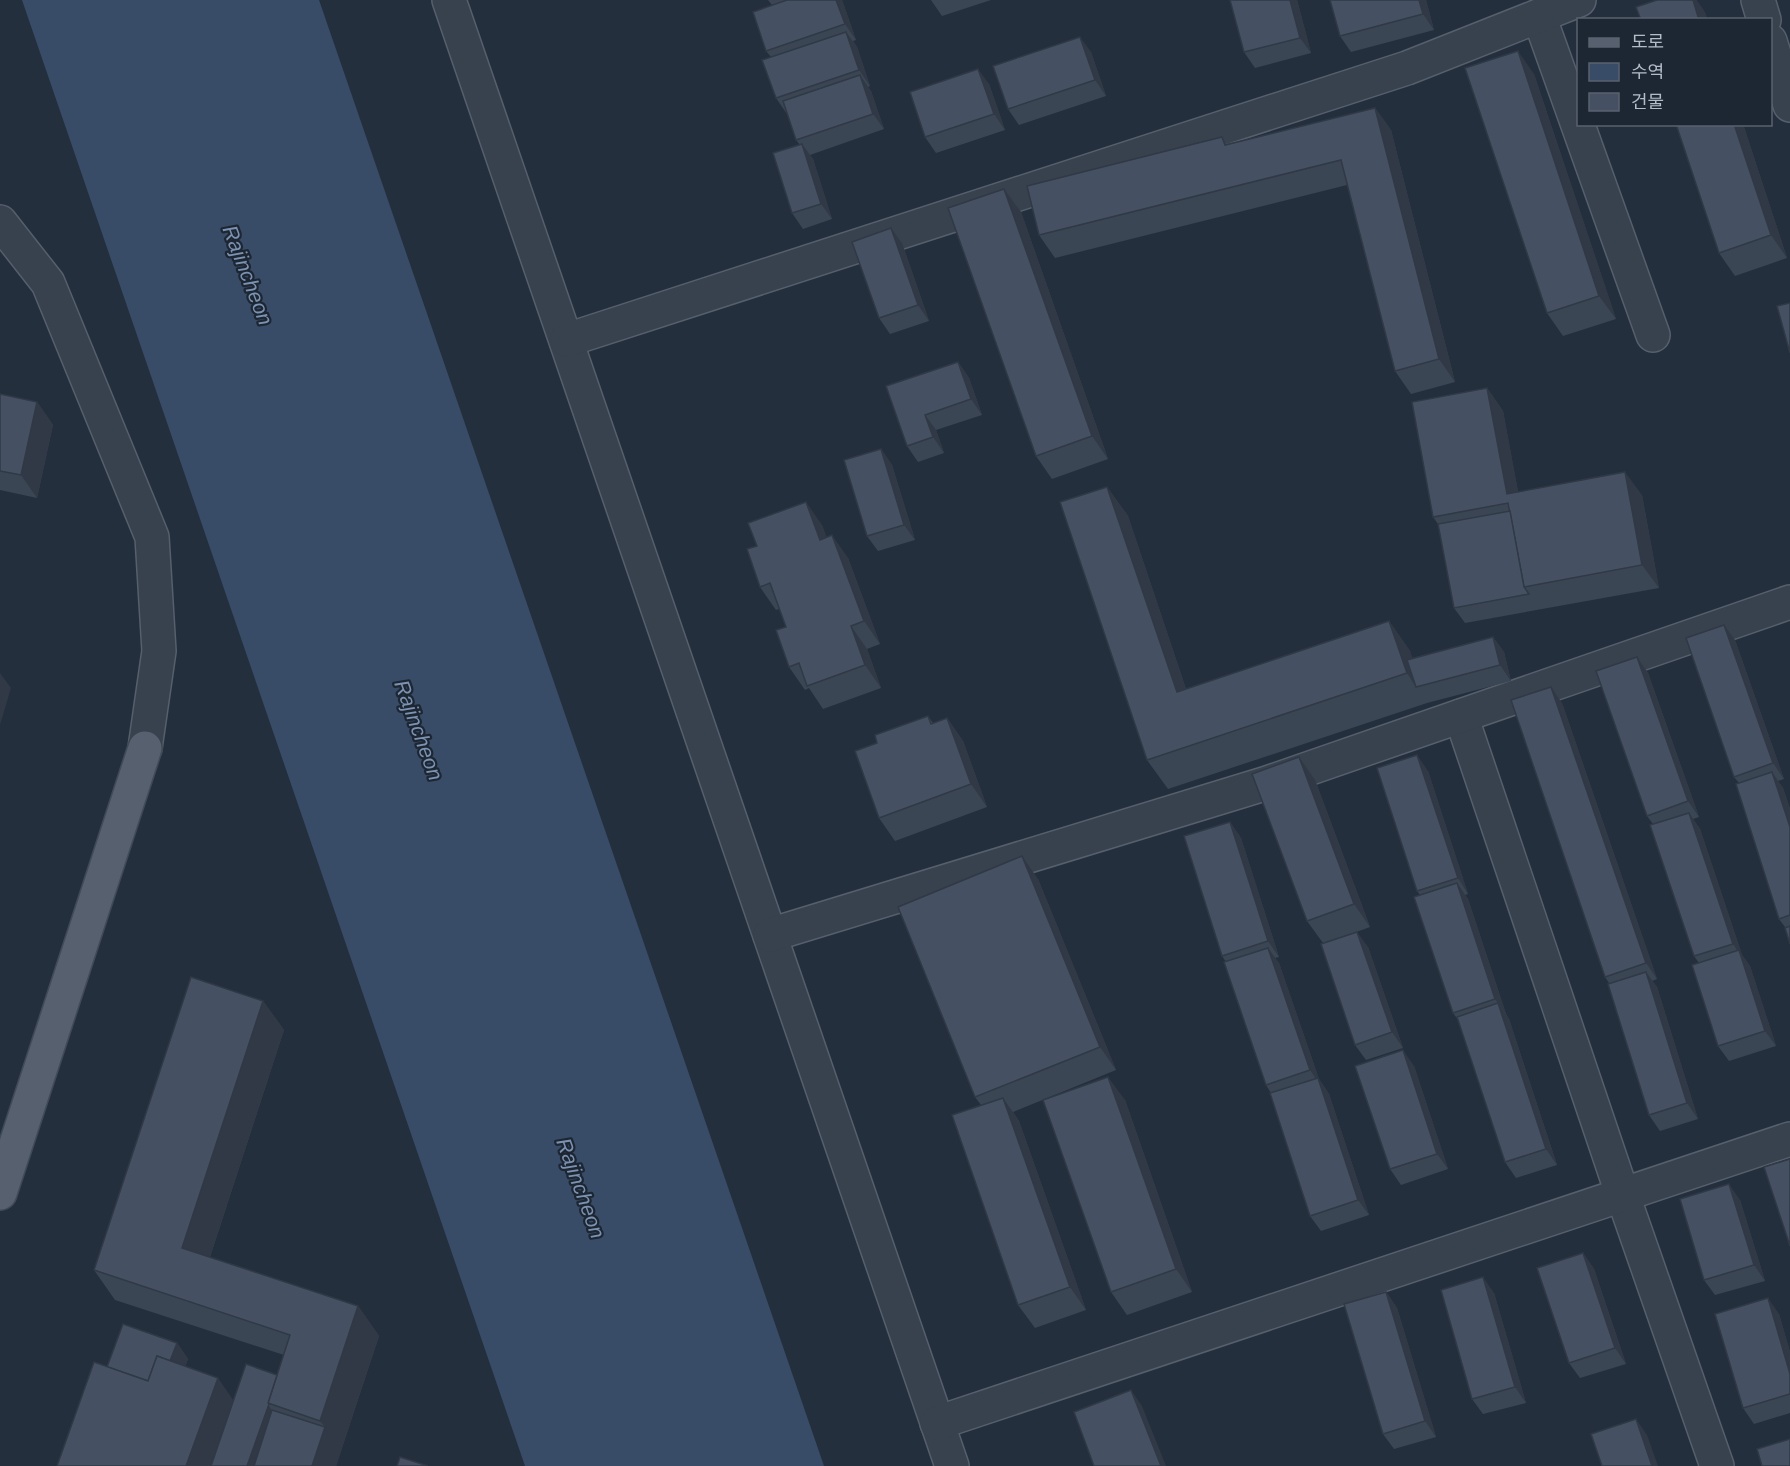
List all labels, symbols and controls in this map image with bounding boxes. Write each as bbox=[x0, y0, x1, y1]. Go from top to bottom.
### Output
legend bbox=[1577, 18, 1772, 126]
text: 도로 bbox=[1631, 32, 1664, 52]
text: 수역 bbox=[1631, 62, 1664, 82]
text: 건물 bbox=[1631, 92, 1664, 112]
water label: Rajincheon bbox=[218, 222, 278, 328]
water label: Rajincheon bbox=[390, 677, 448, 783]
water label: Rajincheon bbox=[552, 1135, 610, 1241]

